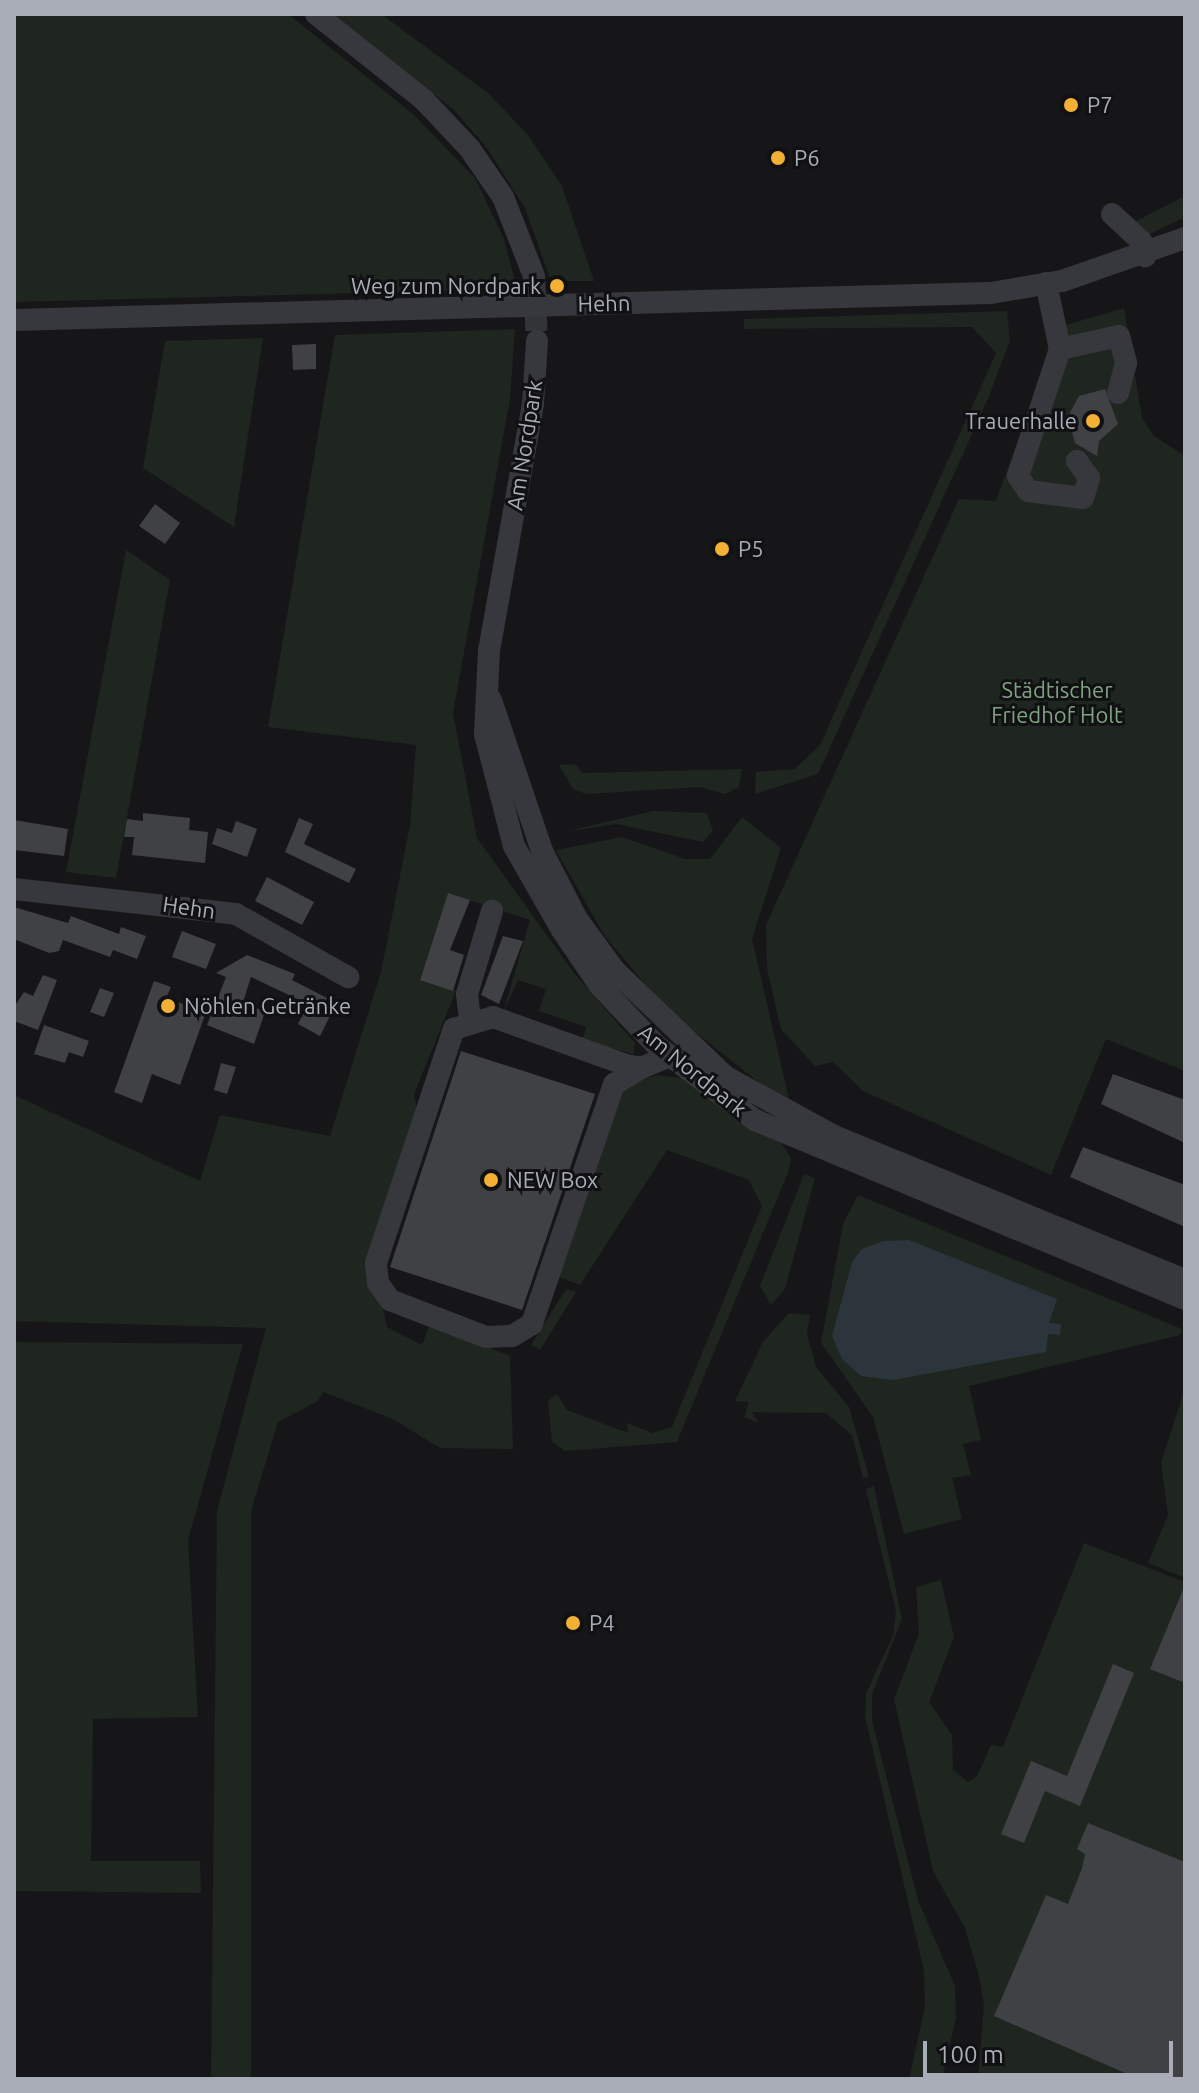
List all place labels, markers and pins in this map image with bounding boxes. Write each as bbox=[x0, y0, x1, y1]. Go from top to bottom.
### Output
place label: P7 bbox=[1087, 92, 1113, 118]
marker: P7 bbox=[1062, 96, 1080, 114]
place label: P6 bbox=[794, 145, 820, 171]
marker: P6 bbox=[769, 149, 787, 167]
place label: Weg zum Nordpark bbox=[351, 273, 541, 299]
marker: Weg zum Nordpark bbox=[548, 277, 566, 295]
place label: Trauerhalle bbox=[965, 408, 1077, 434]
marker: Trauerhalle bbox=[1084, 412, 1102, 430]
place label: P5 bbox=[738, 536, 764, 562]
marker: P5 bbox=[713, 540, 731, 558]
place label: Nöhlen Getränke bbox=[184, 993, 351, 1019]
marker: Nöhlen Getränke bbox=[159, 997, 177, 1015]
place label: NEW Box bbox=[507, 1167, 598, 1193]
marker: NEW Box bbox=[482, 1171, 500, 1189]
place label: P4 bbox=[589, 1610, 615, 1636]
marker: P4 bbox=[564, 1614, 582, 1632]

